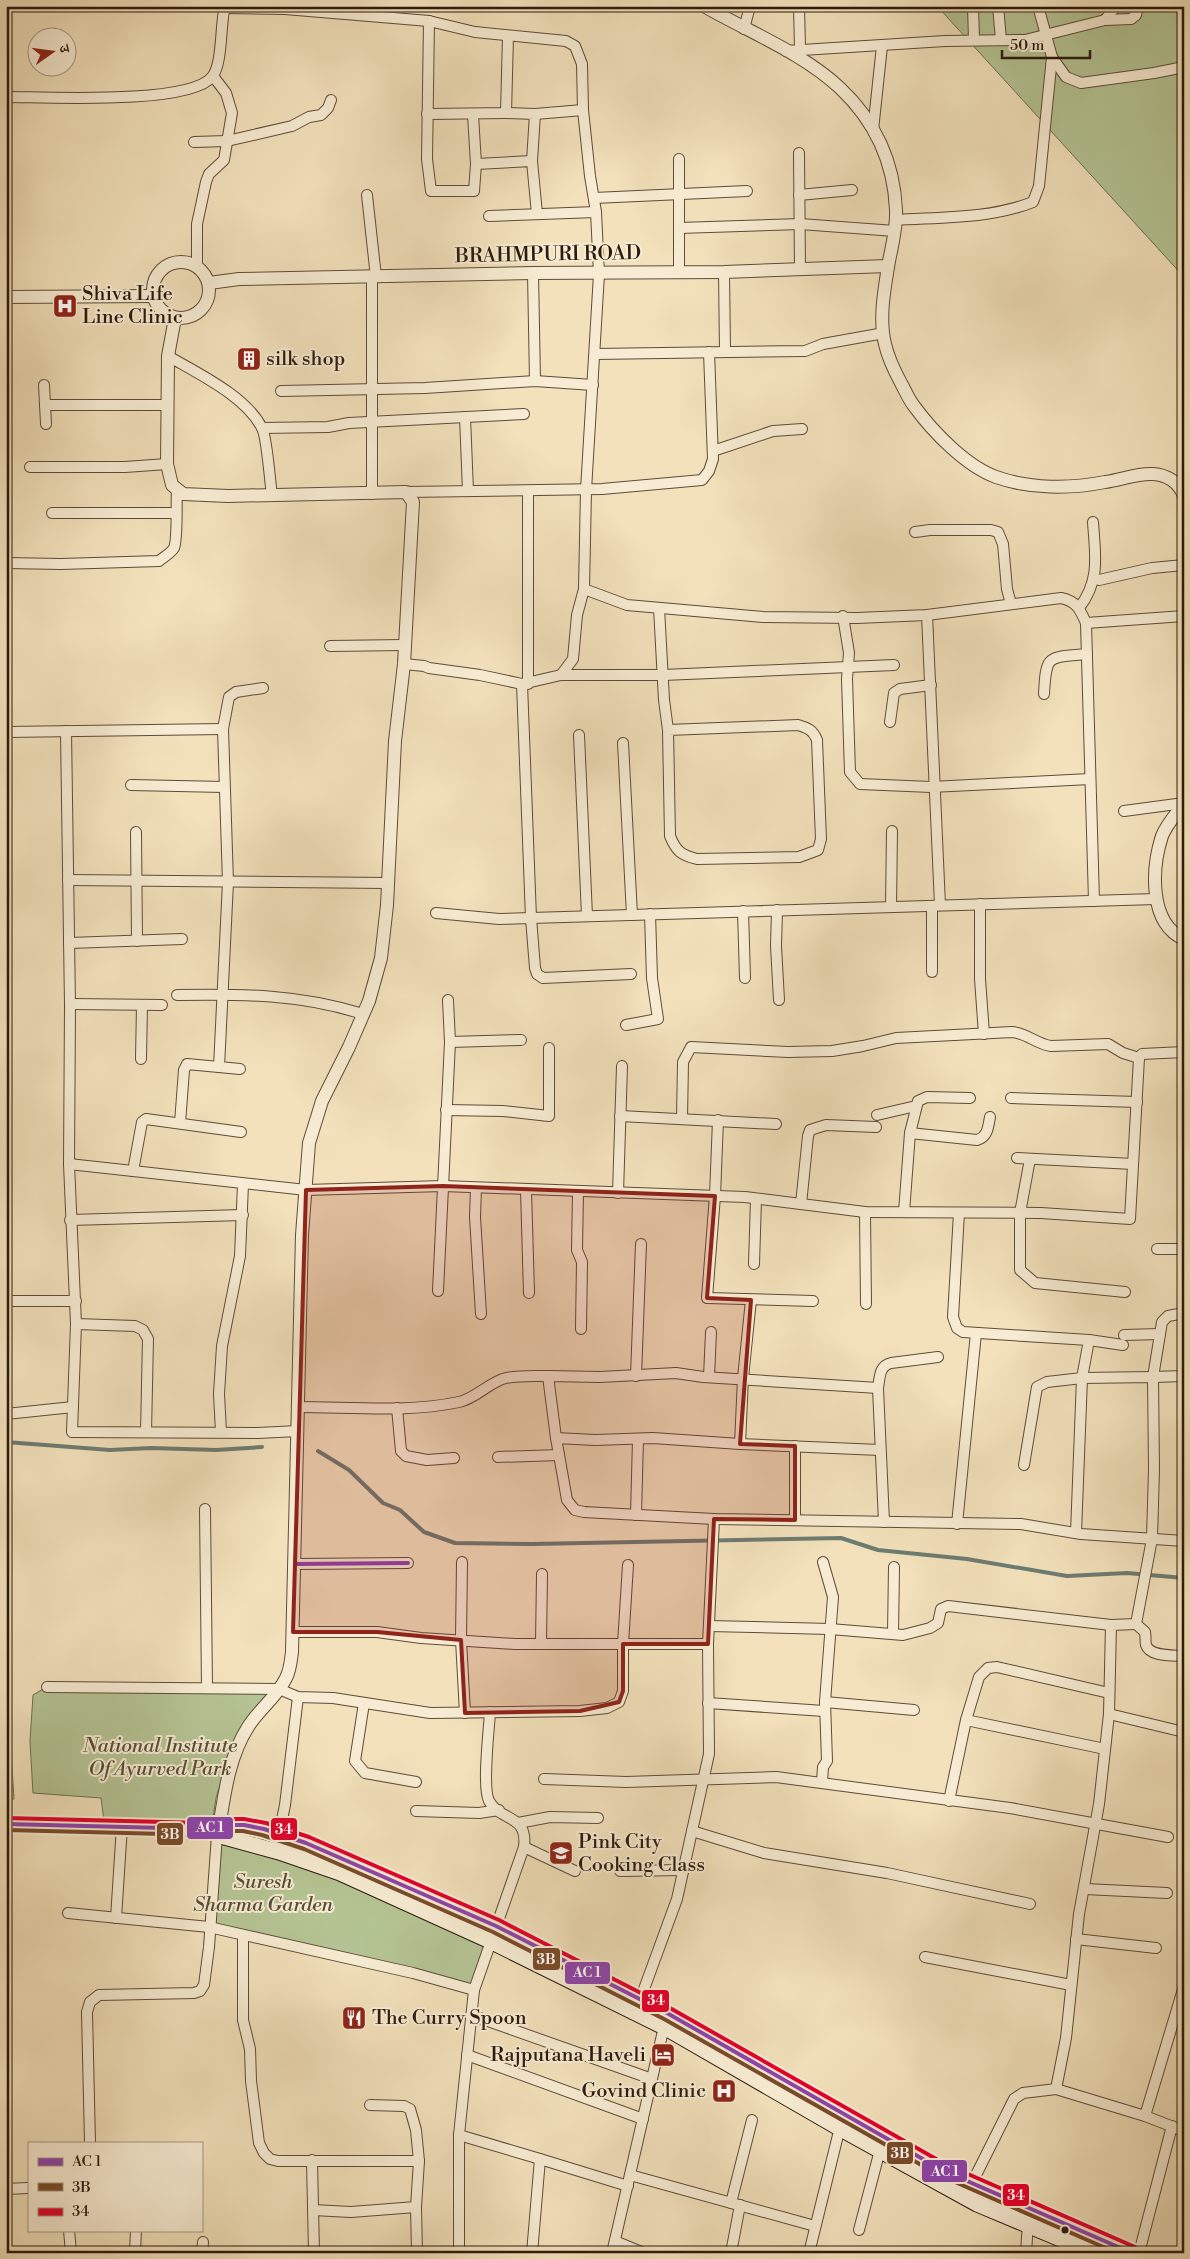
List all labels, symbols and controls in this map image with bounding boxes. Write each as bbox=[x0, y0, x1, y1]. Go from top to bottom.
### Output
north arrow bbox=[28, 28, 78, 78]
scale bar bbox=[1002, 28, 1090, 60]
text: 50 m bbox=[1010, 36, 1044, 55]
text: उ bbox=[54, 42, 73, 56]
street label: BRAHMPURI ROAD bbox=[454, 241, 641, 269]
place label: Shiva Life Line Clinic bbox=[82, 282, 183, 330]
hospital icon: Shiva Life Line Clinic bbox=[52, 293, 78, 319]
building icon: silk shop bbox=[236, 346, 262, 372]
place label: silk shop bbox=[266, 347, 345, 372]
park label: National Institute Of Ayurved Park bbox=[82, 1734, 238, 1782]
line badge: AC 1 bbox=[186, 1816, 234, 1840]
line badge: 34 bbox=[270, 1817, 298, 1841]
text: AC 1 bbox=[195, 1819, 224, 1837]
text: 34 bbox=[275, 1821, 293, 1839]
line badge: 3B bbox=[156, 1822, 184, 1846]
text: 3B bbox=[161, 1826, 179, 1844]
place label: Pink City Cooking Class bbox=[578, 1830, 705, 1878]
school or university icon: Pink City Cooking Class bbox=[548, 1840, 574, 1866]
park label: Suresh Sharma Garden bbox=[193, 1870, 334, 1918]
line badge: 3B bbox=[532, 1947, 561, 1971]
text: 3B bbox=[537, 1951, 555, 1969]
line badge: AC 1 bbox=[564, 1961, 611, 1985]
text: AC 1 bbox=[572, 1964, 601, 1982]
line badge: 34 bbox=[641, 1989, 670, 2013]
text: 34 bbox=[647, 1992, 665, 2010]
restaurant icon: The Curry Spoon bbox=[341, 2005, 367, 2031]
place label: The Curry Spoon bbox=[372, 2006, 527, 2031]
hotel icon: Rajputana Haveli bbox=[650, 2042, 676, 2068]
place label: Rajputana Haveli bbox=[490, 2043, 646, 2068]
hospital icon: Govind Clinic bbox=[711, 2078, 737, 2104]
place label: Govind Clinic bbox=[582, 2079, 706, 2104]
line badge: 3B bbox=[886, 2141, 914, 2165]
legend bbox=[28, 2142, 202, 2232]
text: 3B bbox=[891, 2145, 909, 2163]
text: AC 1 bbox=[71, 2152, 102, 2171]
line badge: AC 1 bbox=[921, 2159, 968, 2183]
text: AC 1 bbox=[930, 2163, 959, 2181]
text: 3B bbox=[72, 2178, 91, 2197]
line badge: 34 bbox=[1002, 2183, 1030, 2207]
text: 34 bbox=[1007, 2187, 1025, 2205]
text: 34 bbox=[72, 2202, 90, 2221]
unlabelled marker bbox=[1060, 2225, 1070, 2235]

